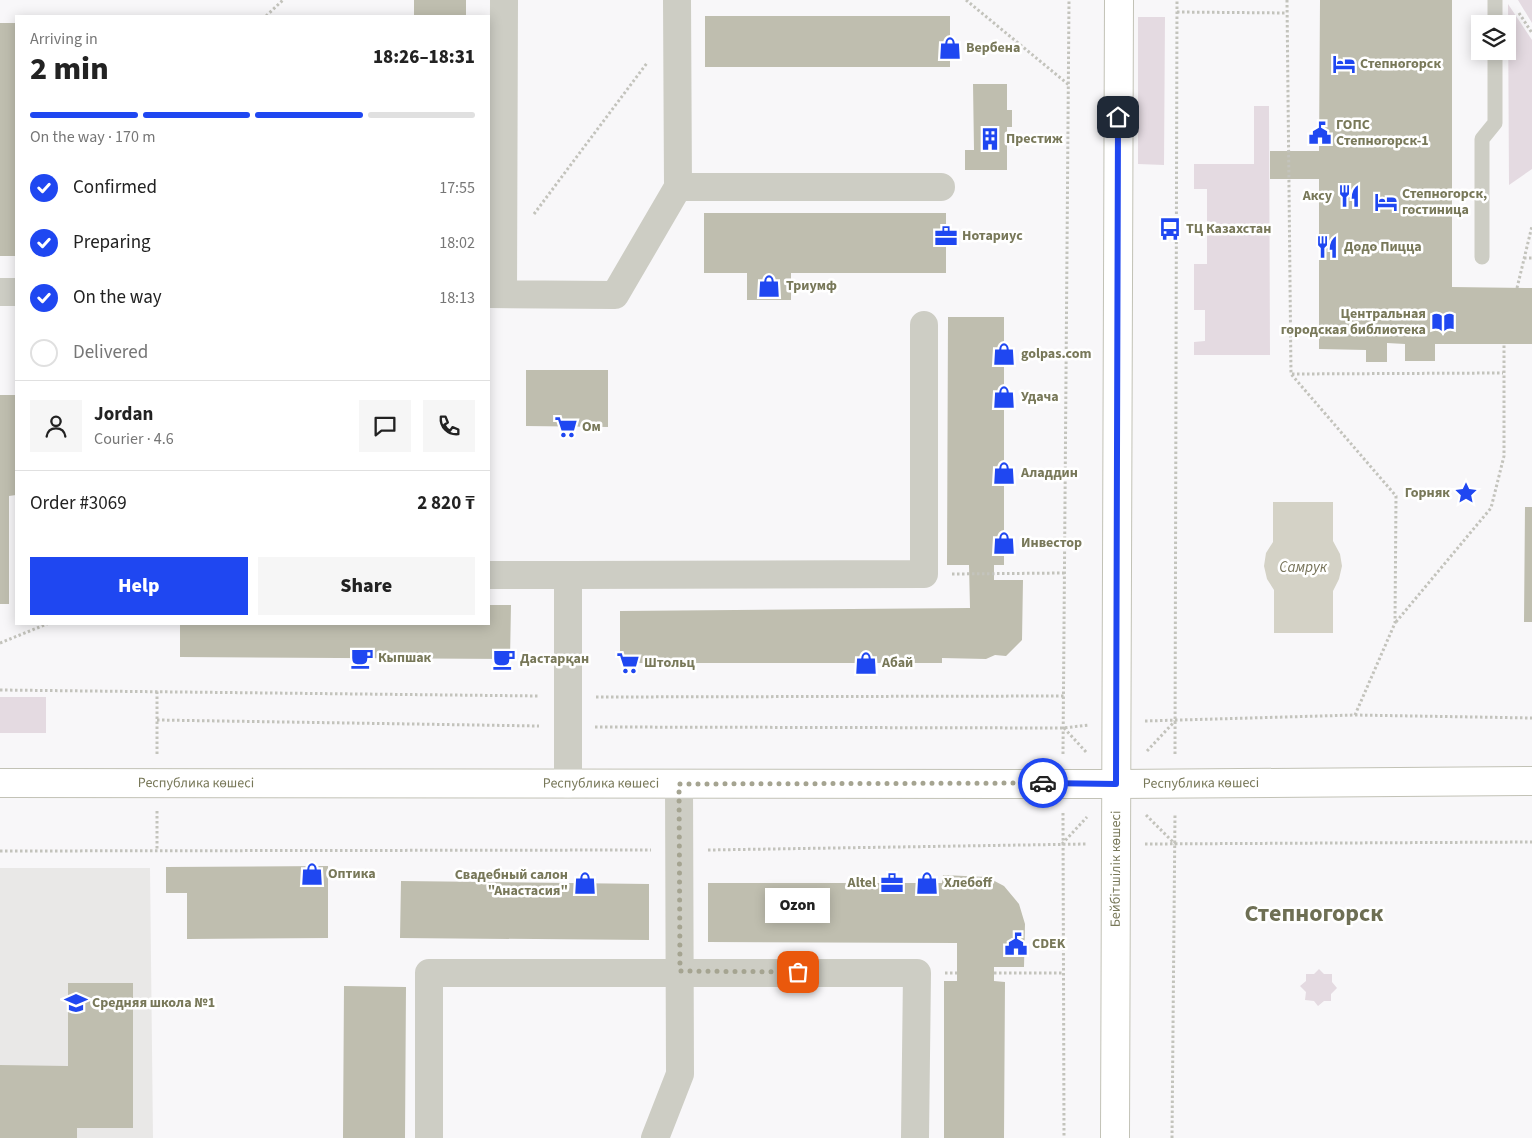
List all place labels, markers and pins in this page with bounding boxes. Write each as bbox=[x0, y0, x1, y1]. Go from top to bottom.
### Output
shop icon: Вербена bbox=[937, 35, 963, 61]
place label: Вербена bbox=[966, 38, 1020, 58]
hotel icon: Степногорск bbox=[1331, 51, 1357, 77]
place label: Степногорск bbox=[1360, 54, 1441, 74]
pin bbox=[1097, 96, 1139, 138]
place label: ГОПС Степногорск-1 bbox=[1336, 115, 1429, 151]
public building icon: ГОПС Степногорск-1 bbox=[1307, 120, 1333, 146]
building icon: Престиж bbox=[977, 126, 1003, 152]
place label: Престиж bbox=[1006, 129, 1063, 149]
restaurant icon: Аксу bbox=[1336, 183, 1362, 209]
place label: Степногорск, гостиница bbox=[1402, 184, 1487, 220]
place label: Аксу bbox=[1302, 186, 1333, 206]
hotel icon: Степногорск, гостиница bbox=[1373, 189, 1399, 215]
bus stop icon: ТЦ Казахстан bbox=[1157, 216, 1183, 242]
place label: ТЦ Казахстан bbox=[1186, 219, 1271, 239]
office icon: Нотариус bbox=[933, 223, 959, 249]
place label: Нотариус bbox=[962, 226, 1023, 246]
restaurant icon: Додо Пицца bbox=[1314, 234, 1340, 260]
place label: Додо Пицца bbox=[1344, 237, 1422, 257]
shop icon: Триумф bbox=[756, 273, 782, 299]
place label: Триумф bbox=[786, 276, 837, 296]
place label: Центральная городская библиотека bbox=[1281, 304, 1426, 340]
library icon: Центральная городская библиотека bbox=[1430, 309, 1456, 335]
shop icon: golpas.com bbox=[991, 341, 1017, 367]
place label: golpas.com bbox=[1021, 344, 1091, 364]
shop icon: Удача bbox=[991, 384, 1017, 410]
place label: Удача bbox=[1021, 387, 1059, 407]
supermarket icon: Ом bbox=[553, 414, 579, 440]
place label: Ом bbox=[582, 417, 601, 437]
shop icon: Аладдин bbox=[991, 460, 1017, 486]
place label: Аладдин bbox=[1020, 463, 1078, 483]
place icon: Горняк bbox=[1453, 480, 1479, 506]
place label: Горняк bbox=[1405, 483, 1450, 503]
shop icon: Инвестор bbox=[991, 530, 1017, 556]
place label: Инвестор bbox=[1021, 533, 1082, 553]
cafe icon: Кыпшак bbox=[349, 645, 375, 671]
cafe icon: Дастарқан bbox=[491, 646, 517, 672]
place label: Кыпшак bbox=[378, 648, 432, 668]
place label: Дастарқан bbox=[520, 649, 589, 669]
supermarket icon: Штольц bbox=[615, 650, 641, 676]
shop icon: Абай bbox=[853, 650, 879, 676]
place label: Штольц bbox=[644, 653, 695, 673]
place label: Абай bbox=[881, 653, 913, 673]
shop icon: Оптика bbox=[299, 861, 325, 887]
place label: Оптика bbox=[328, 864, 376, 884]
place label: Свадебный салон "Анастасия" bbox=[455, 865, 568, 901]
shop icon: Свадебный салон "Анастасия" bbox=[572, 870, 598, 896]
office icon: Altel bbox=[879, 870, 905, 896]
shop icon: Хлебoff bbox=[914, 870, 940, 896]
place label: Altel bbox=[847, 873, 876, 893]
place label: Хлебoff bbox=[944, 873, 993, 893]
callout: Ozon bbox=[766, 887, 830, 922]
public building icon: CDEK bbox=[1003, 931, 1029, 957]
place label: CDEK bbox=[1032, 934, 1066, 954]
pin bbox=[777, 951, 819, 993]
school or university icon: Средняя школа №1 bbox=[63, 990, 89, 1016]
place label: Средняя школа №1 bbox=[92, 993, 215, 1013]

